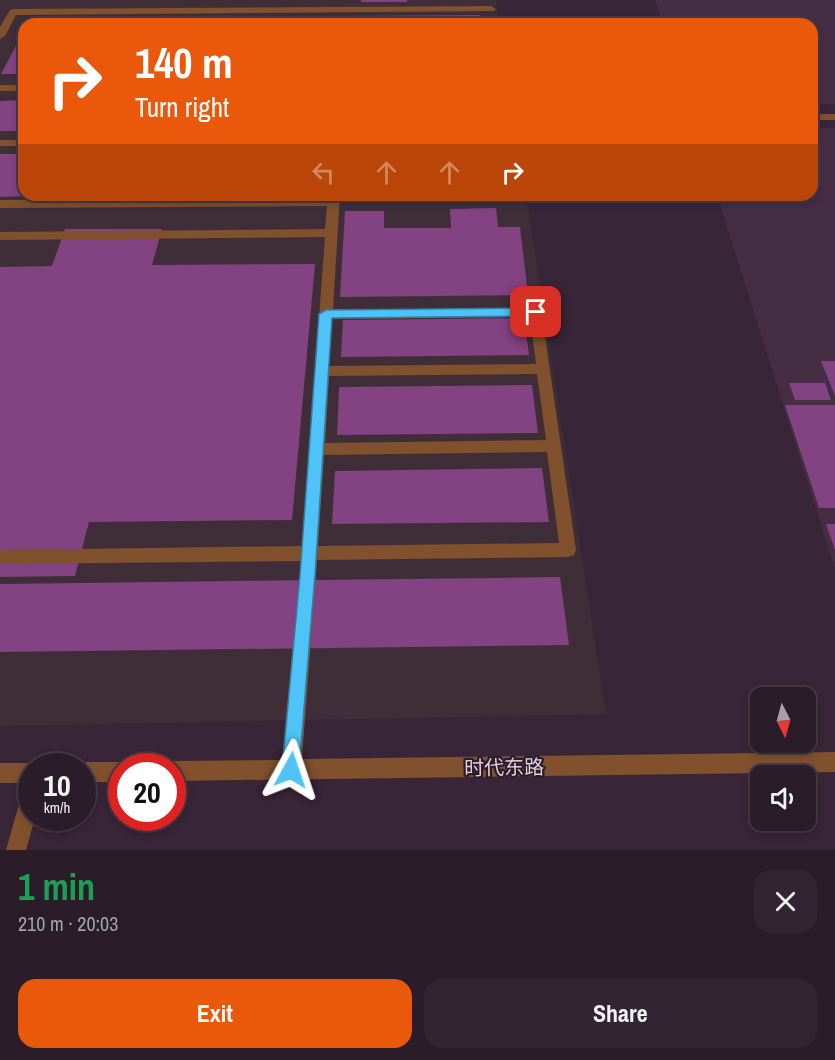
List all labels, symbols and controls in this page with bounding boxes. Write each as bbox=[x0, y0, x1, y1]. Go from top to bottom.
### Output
text: 140 m bbox=[135, 35, 233, 91]
icon: right bbox=[36, 42, 114, 120]
text: Turn right bbox=[135, 89, 229, 125]
icon: left bbox=[307, 156, 340, 189]
icon: ahead bbox=[370, 156, 403, 189]
icon: ahead bbox=[433, 156, 466, 189]
icon: right bbox=[496, 156, 529, 189]
pin bbox=[510, 286, 561, 337]
icon: arrive bbox=[519, 295, 552, 328]
north arrow bbox=[750, 687, 816, 753]
map controls bbox=[750, 687, 816, 831]
position arrow bbox=[259, 738, 323, 802]
speed limit sign: 20 bbox=[108, 753, 186, 831]
street label: 时代东路 bbox=[464, 753, 544, 781]
text: 10 bbox=[43, 765, 71, 805]
button: sound bbox=[750, 765, 816, 831]
text: km/h bbox=[44, 797, 70, 818]
text: 1 min bbox=[18, 863, 95, 911]
button: close bbox=[754, 870, 817, 933]
text: 210 m · 20:03 bbox=[18, 910, 118, 937]
button: Exit bbox=[18, 979, 412, 1048]
button: Share bbox=[424, 979, 817, 1048]

